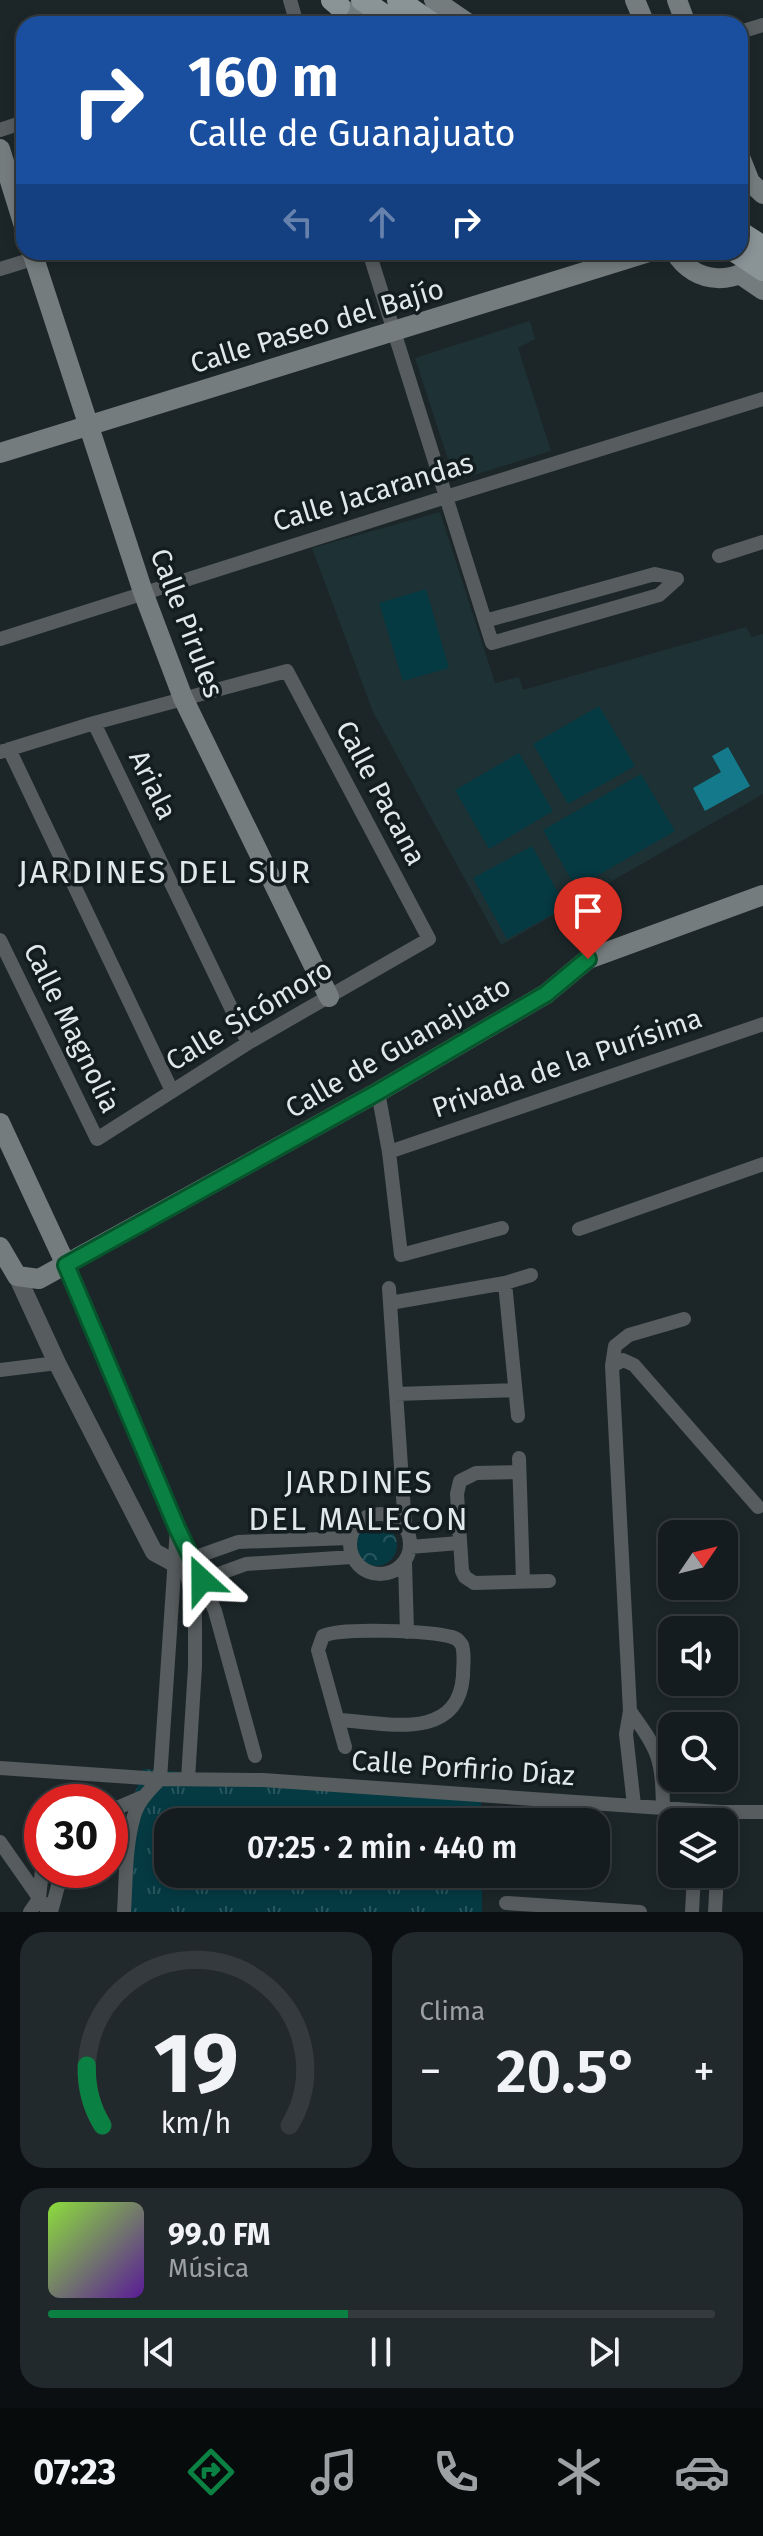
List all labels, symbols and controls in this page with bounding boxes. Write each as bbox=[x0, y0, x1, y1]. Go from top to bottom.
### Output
text: 160 m bbox=[188, 44, 339, 111]
icon: right bbox=[56, 48, 160, 152]
text: Calle de Guanajuato bbox=[188, 112, 515, 156]
icon: left bbox=[276, 200, 320, 244]
icon: ahead bbox=[360, 200, 404, 244]
icon: right bbox=[444, 200, 488, 244]
street label: Calle Paseo del Bajío bbox=[186, 272, 448, 380]
street label: Calle Jacarandas bbox=[269, 446, 477, 538]
street label: Calle Pirules bbox=[143, 544, 231, 702]
street label: Calle Pacana bbox=[329, 715, 433, 871]
street label: Ariala bbox=[122, 745, 184, 825]
district label: JARDINES DEL SUR bbox=[18, 853, 312, 891]
pin bbox=[554, 877, 622, 959]
icon: arrive bbox=[566, 889, 610, 933]
street label: Calle Magnolia bbox=[17, 938, 127, 1118]
street label: Calle Sicómoro bbox=[160, 952, 338, 1078]
street label: Calle de Guanajuato bbox=[279, 969, 517, 1125]
street label: Privada de la Purísima bbox=[428, 1001, 706, 1125]
district label: JARDINES DEL MALECON bbox=[248, 1463, 470, 1538]
north arrow bbox=[658, 1520, 738, 1600]
map controls bbox=[658, 1520, 738, 1888]
position arrow bbox=[160, 1538, 244, 1622]
button: sound bbox=[658, 1616, 738, 1696]
button: search bbox=[658, 1712, 738, 1792]
street label: Calle Porfirio Díaz bbox=[350, 1744, 576, 1792]
speed limit sign: 30 bbox=[24, 1784, 128, 1888]
button: layers bbox=[658, 1808, 738, 1888]
text: 07:25 · 2 min · 440 m bbox=[247, 1830, 517, 1866]
text: Clima bbox=[420, 1996, 485, 2027]
text: 19 bbox=[153, 2014, 238, 2114]
text: 20.5° bbox=[496, 2036, 639, 2108]
text: − bbox=[420, 2045, 442, 2098]
text: + bbox=[693, 2045, 715, 2098]
text: km/h bbox=[160, 2106, 231, 2141]
text: 99.0 FM bbox=[168, 2217, 270, 2253]
text: Música bbox=[168, 2253, 249, 2284]
icon: previous bbox=[137, 2330, 181, 2374]
icon: pause bbox=[359, 2330, 403, 2374]
icon: next bbox=[582, 2330, 626, 2374]
icon: directions bbox=[183, 2444, 239, 2500]
icon: music bbox=[306, 2444, 362, 2500]
icon: phone bbox=[428, 2444, 484, 2500]
icon: climate bbox=[551, 2444, 607, 2500]
icon: car bbox=[674, 2444, 730, 2500]
text: 07:23 bbox=[33, 2450, 116, 2494]

